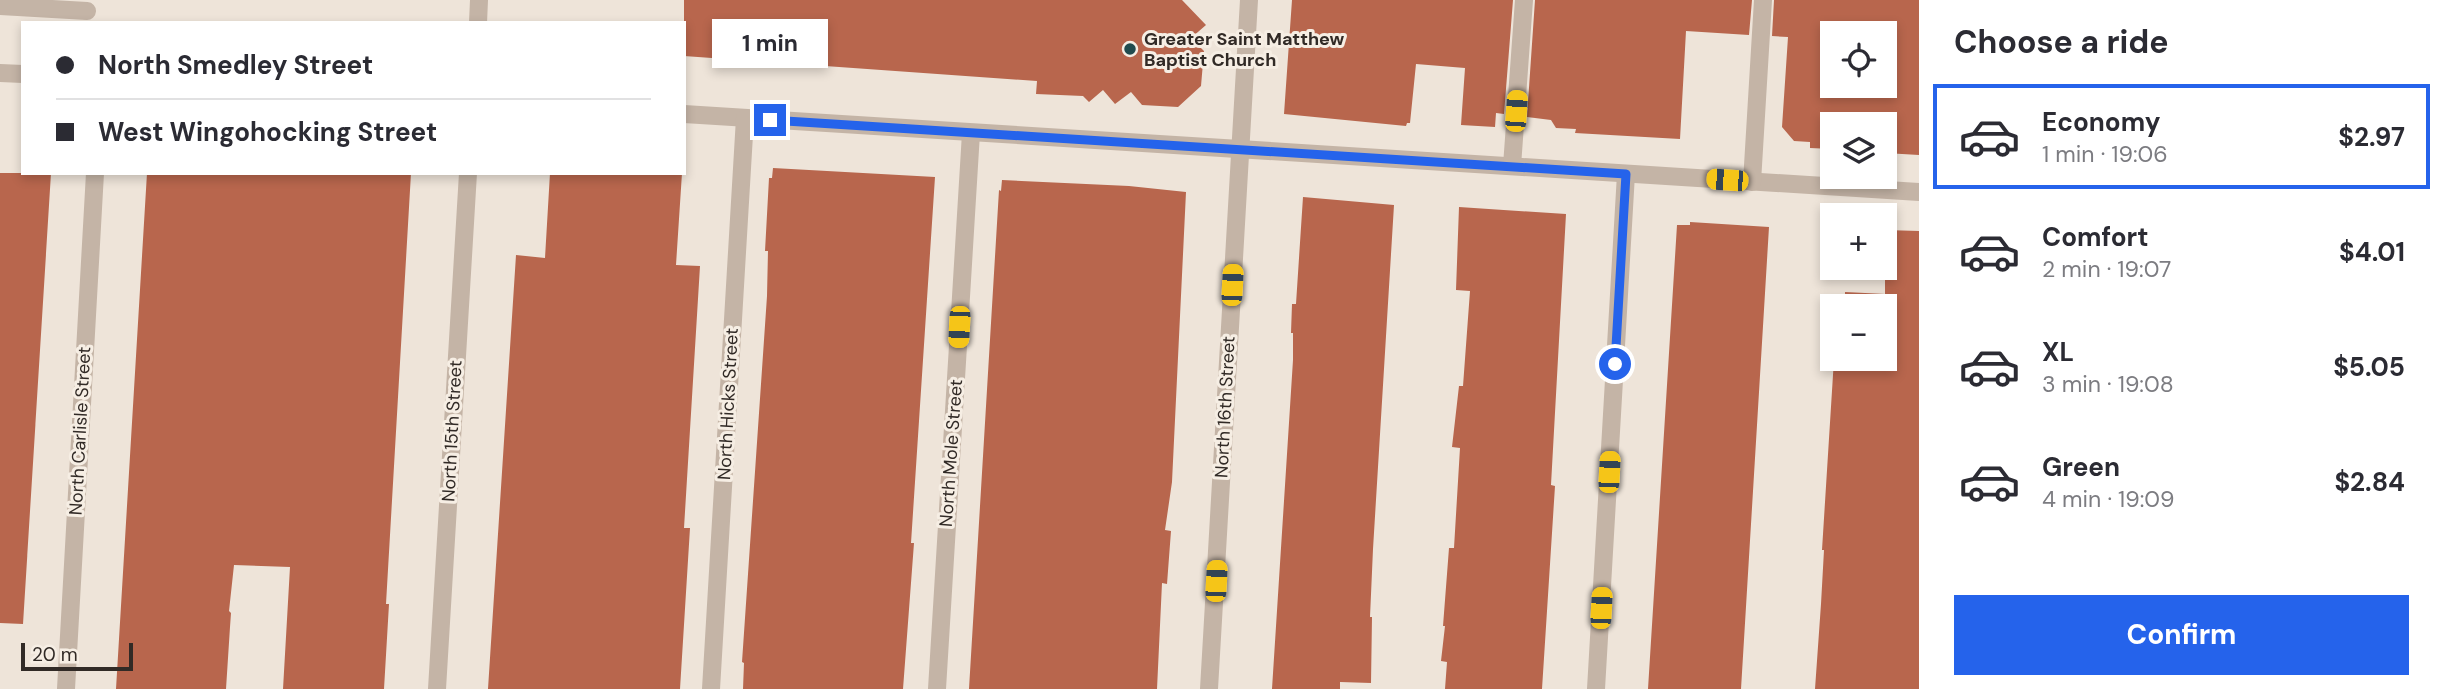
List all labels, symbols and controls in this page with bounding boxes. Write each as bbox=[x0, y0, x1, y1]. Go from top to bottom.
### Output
callout: 1 min bbox=[712, 18, 828, 68]
map controls bbox=[1820, 21, 1897, 371]
button: locate bbox=[1820, 21, 1897, 98]
text: Choose a ride bbox=[1954, 21, 2169, 63]
place label: Greater Saint Matthew Baptist Church bbox=[1144, 27, 1345, 72]
text: 1 min bbox=[742, 28, 798, 58]
marker: Greater Saint Matthew Baptist Church bbox=[1122, 41, 1138, 57]
text: North Smedley Street bbox=[98, 48, 373, 82]
car bbox=[1505, 89, 1528, 133]
route end bbox=[754, 104, 786, 136]
icon: car bbox=[1958, 105, 2021, 168]
text: Economy bbox=[2042, 105, 2160, 139]
button: layers bbox=[1820, 112, 1897, 189]
text: West Wingohocking Street bbox=[98, 115, 437, 149]
text: $2.97 bbox=[2338, 120, 2405, 154]
text: 1 min · 19:06 bbox=[2042, 139, 2168, 169]
car bbox=[1706, 168, 1749, 192]
button: + bbox=[1820, 203, 1897, 280]
icon: car bbox=[1958, 220, 2021, 283]
text: Comfort bbox=[2042, 220, 2148, 254]
text: $4.01 bbox=[2339, 235, 2405, 269]
text: 2 min · 19:07 bbox=[2042, 254, 2171, 284]
car bbox=[1221, 263, 1244, 307]
button: − bbox=[1820, 294, 1897, 371]
car bbox=[948, 305, 971, 349]
street label: North Hicks Street bbox=[712, 327, 744, 481]
street label: North 16th Street bbox=[1209, 335, 1241, 479]
icon: car bbox=[1958, 335, 2021, 398]
text: XL bbox=[2042, 335, 2074, 369]
street label: North Carlisle Street bbox=[64, 346, 96, 516]
route start bbox=[1599, 348, 1631, 380]
text: $5.05 bbox=[2333, 350, 2405, 384]
street label: North 15th Street bbox=[436, 360, 468, 502]
text: 3 min · 19:08 bbox=[2042, 369, 2174, 399]
street label: North Mole Street bbox=[934, 378, 968, 528]
car bbox=[1598, 450, 1621, 494]
icon: car bbox=[1958, 450, 2021, 513]
text: Green bbox=[2042, 450, 2120, 484]
text: $2.84 bbox=[2334, 465, 2405, 499]
text: 4 min · 19:09 bbox=[2042, 484, 2175, 514]
car bbox=[1205, 559, 1228, 603]
car bbox=[1590, 586, 1613, 630]
button: Confirm bbox=[1954, 595, 2409, 675]
scale bar bbox=[21, 640, 133, 672]
text: 20 m bbox=[32, 642, 78, 667]

